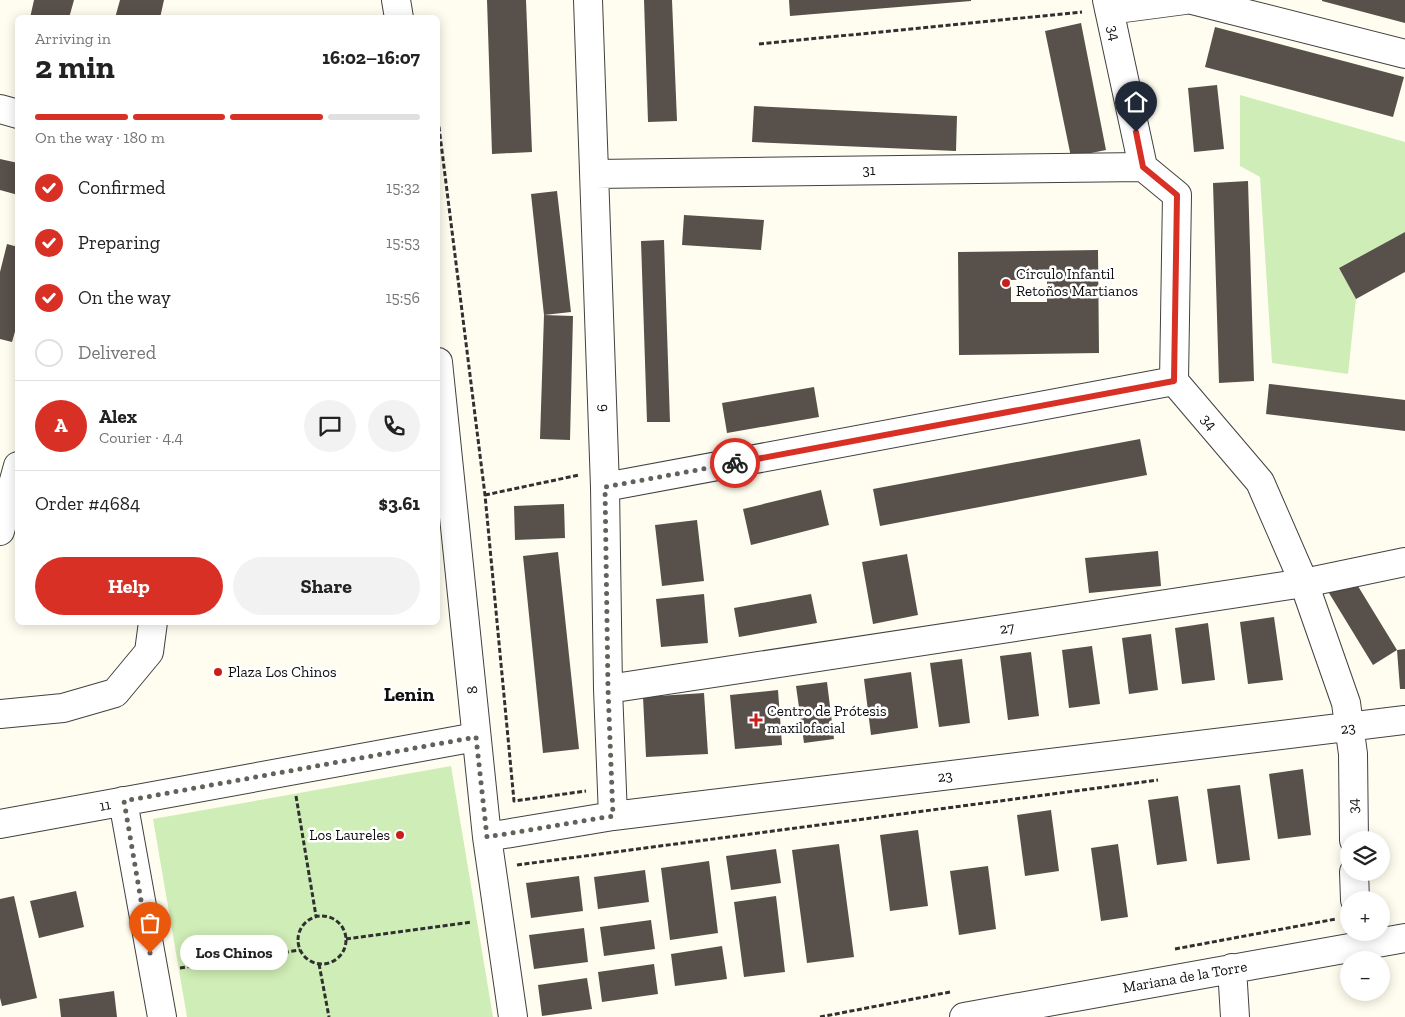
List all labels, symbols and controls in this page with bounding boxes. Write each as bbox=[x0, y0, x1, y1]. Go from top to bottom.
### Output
street label: 34 bbox=[1104, 24, 1124, 42]
text: Arriving in bbox=[35, 29, 111, 48]
text: 16:02–16:07 bbox=[322, 46, 420, 69]
text: 2 min bbox=[35, 48, 115, 86]
pin bbox=[1115, 81, 1157, 132]
icon: home bbox=[1122, 88, 1150, 116]
text: On the way · 180 m bbox=[35, 128, 165, 147]
street label: 31 bbox=[862, 161, 876, 179]
icon: check bbox=[35, 174, 63, 202]
text: Confirmed bbox=[78, 176, 165, 199]
text: 15:32 bbox=[386, 178, 420, 197]
icon: check bbox=[35, 229, 63, 257]
text: Preparing bbox=[78, 231, 160, 254]
text: 15:53 bbox=[386, 233, 420, 252]
place label: Círculo Infantil Retoños Martianos bbox=[1016, 265, 1138, 300]
marker: Círculo Infantil Retoños Martianos bbox=[1000, 277, 1012, 289]
icon: check bbox=[35, 284, 63, 312]
text: On the way bbox=[78, 286, 171, 309]
text: 15:56 bbox=[385, 288, 420, 307]
text: Delivered bbox=[78, 341, 156, 364]
button: chat bbox=[304, 400, 356, 452]
button: phone bbox=[368, 400, 420, 452]
street label: 6 bbox=[593, 404, 611, 412]
text: Alex bbox=[99, 405, 137, 428]
street label: 34 bbox=[1197, 410, 1221, 434]
text: A bbox=[54, 414, 68, 437]
text: Courier · 4.4 bbox=[99, 428, 183, 447]
courier bbox=[710, 438, 760, 488]
icon: bike bbox=[721, 449, 749, 477]
text: Order #4684 bbox=[35, 492, 140, 515]
text: $3.61 bbox=[379, 492, 420, 515]
button: Help bbox=[35, 557, 223, 615]
button: Share bbox=[233, 557, 420, 615]
street label: 27 bbox=[998, 618, 1016, 638]
place label: Plaza Los Chinos bbox=[228, 663, 336, 681]
marker: Plaza Los Chinos bbox=[212, 666, 224, 678]
district label: Lenin bbox=[384, 682, 434, 706]
street label: 8 bbox=[463, 685, 481, 695]
place label: Centro de Prótesis maxilofacial bbox=[767, 702, 887, 737]
marker: Centro de Prótesis maxilofacial bbox=[749, 713, 763, 727]
street label: 23 bbox=[1339, 718, 1357, 738]
street label: 23 bbox=[936, 766, 954, 786]
street label: 11 bbox=[98, 795, 112, 815]
street label: 34 bbox=[1344, 798, 1362, 814]
place label: Los Laureles bbox=[309, 826, 390, 844]
marker: Los Laureles bbox=[394, 829, 406, 841]
map controls bbox=[1340, 831, 1390, 1001]
button: layers bbox=[1340, 831, 1390, 881]
button: + bbox=[1340, 891, 1390, 941]
pin bbox=[129, 902, 171, 953]
icon: bag bbox=[136, 909, 164, 937]
callout: Los Chinos bbox=[180, 936, 288, 970]
text: Los Chinos bbox=[195, 943, 273, 962]
button: − bbox=[1340, 951, 1390, 1001]
street label: Mariana de la Torre bbox=[1121, 957, 1249, 997]

